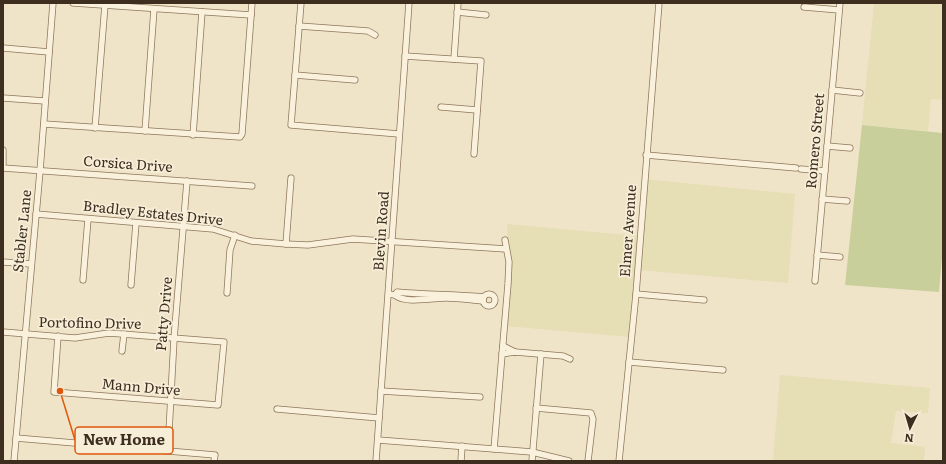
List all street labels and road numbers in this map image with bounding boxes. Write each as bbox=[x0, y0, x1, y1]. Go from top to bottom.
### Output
street label: Romero Street bbox=[800, 92, 828, 190]
street label: Corsica Drive bbox=[83, 150, 173, 176]
street label: Elmer Avenue bbox=[614, 184, 640, 278]
street label: Stabler Lane bbox=[7, 189, 35, 273]
street label: Blevin Road bbox=[367, 190, 393, 271]
street label: Bradley Estates Drive bbox=[82, 195, 224, 229]
street label: Patty Drive bbox=[150, 276, 176, 352]
street label: Portofino Drive bbox=[38, 311, 142, 333]
street label: Mann Drive bbox=[101, 373, 181, 399]

